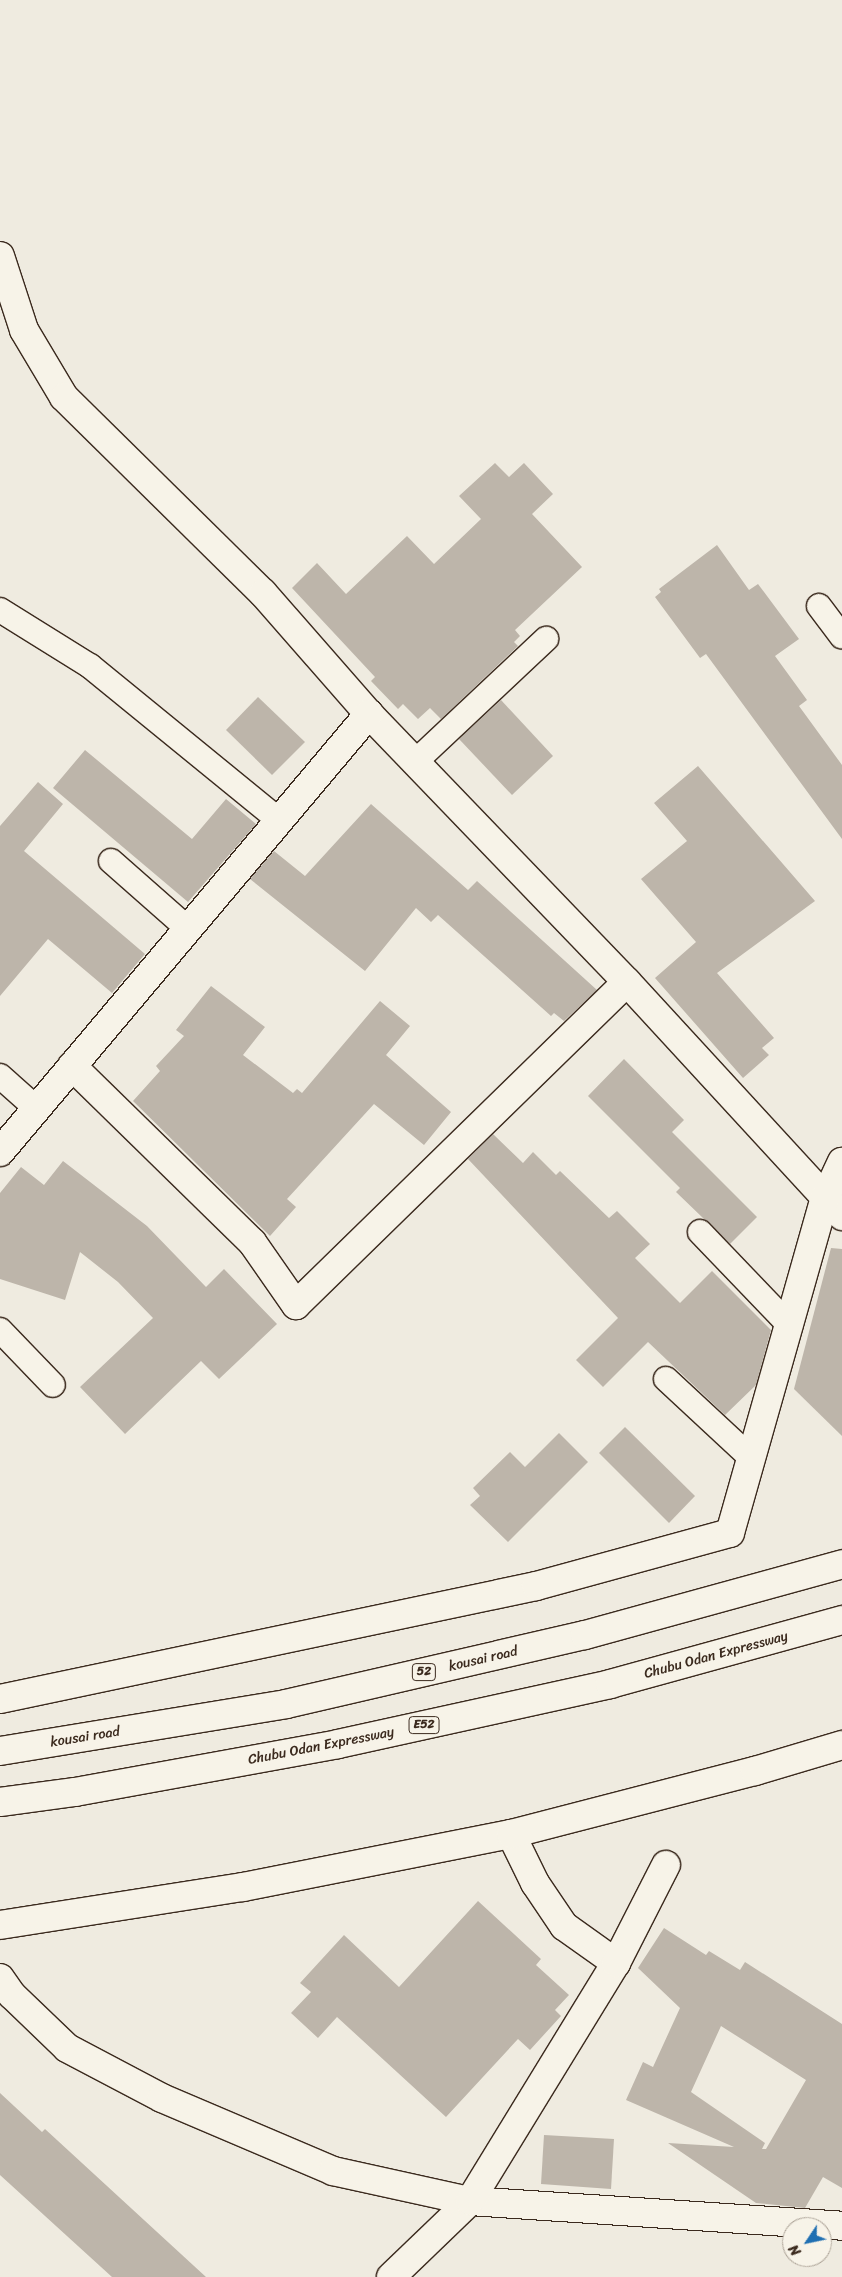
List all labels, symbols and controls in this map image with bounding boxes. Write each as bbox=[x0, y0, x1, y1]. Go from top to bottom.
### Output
street label: Chubu Odan Expressway bbox=[642, 1628, 790, 1682]
street label: kousai road bbox=[447, 1643, 519, 1675]
road number: 52 bbox=[412, 1662, 436, 1681]
road number: E52 bbox=[408, 1716, 440, 1734]
street label: kousai road bbox=[49, 1723, 121, 1751]
street label: Chubu Odan Expressway bbox=[246, 1724, 396, 1768]
north arrow bbox=[782, 2217, 832, 2267]
text: N bbox=[782, 2239, 808, 2261]

